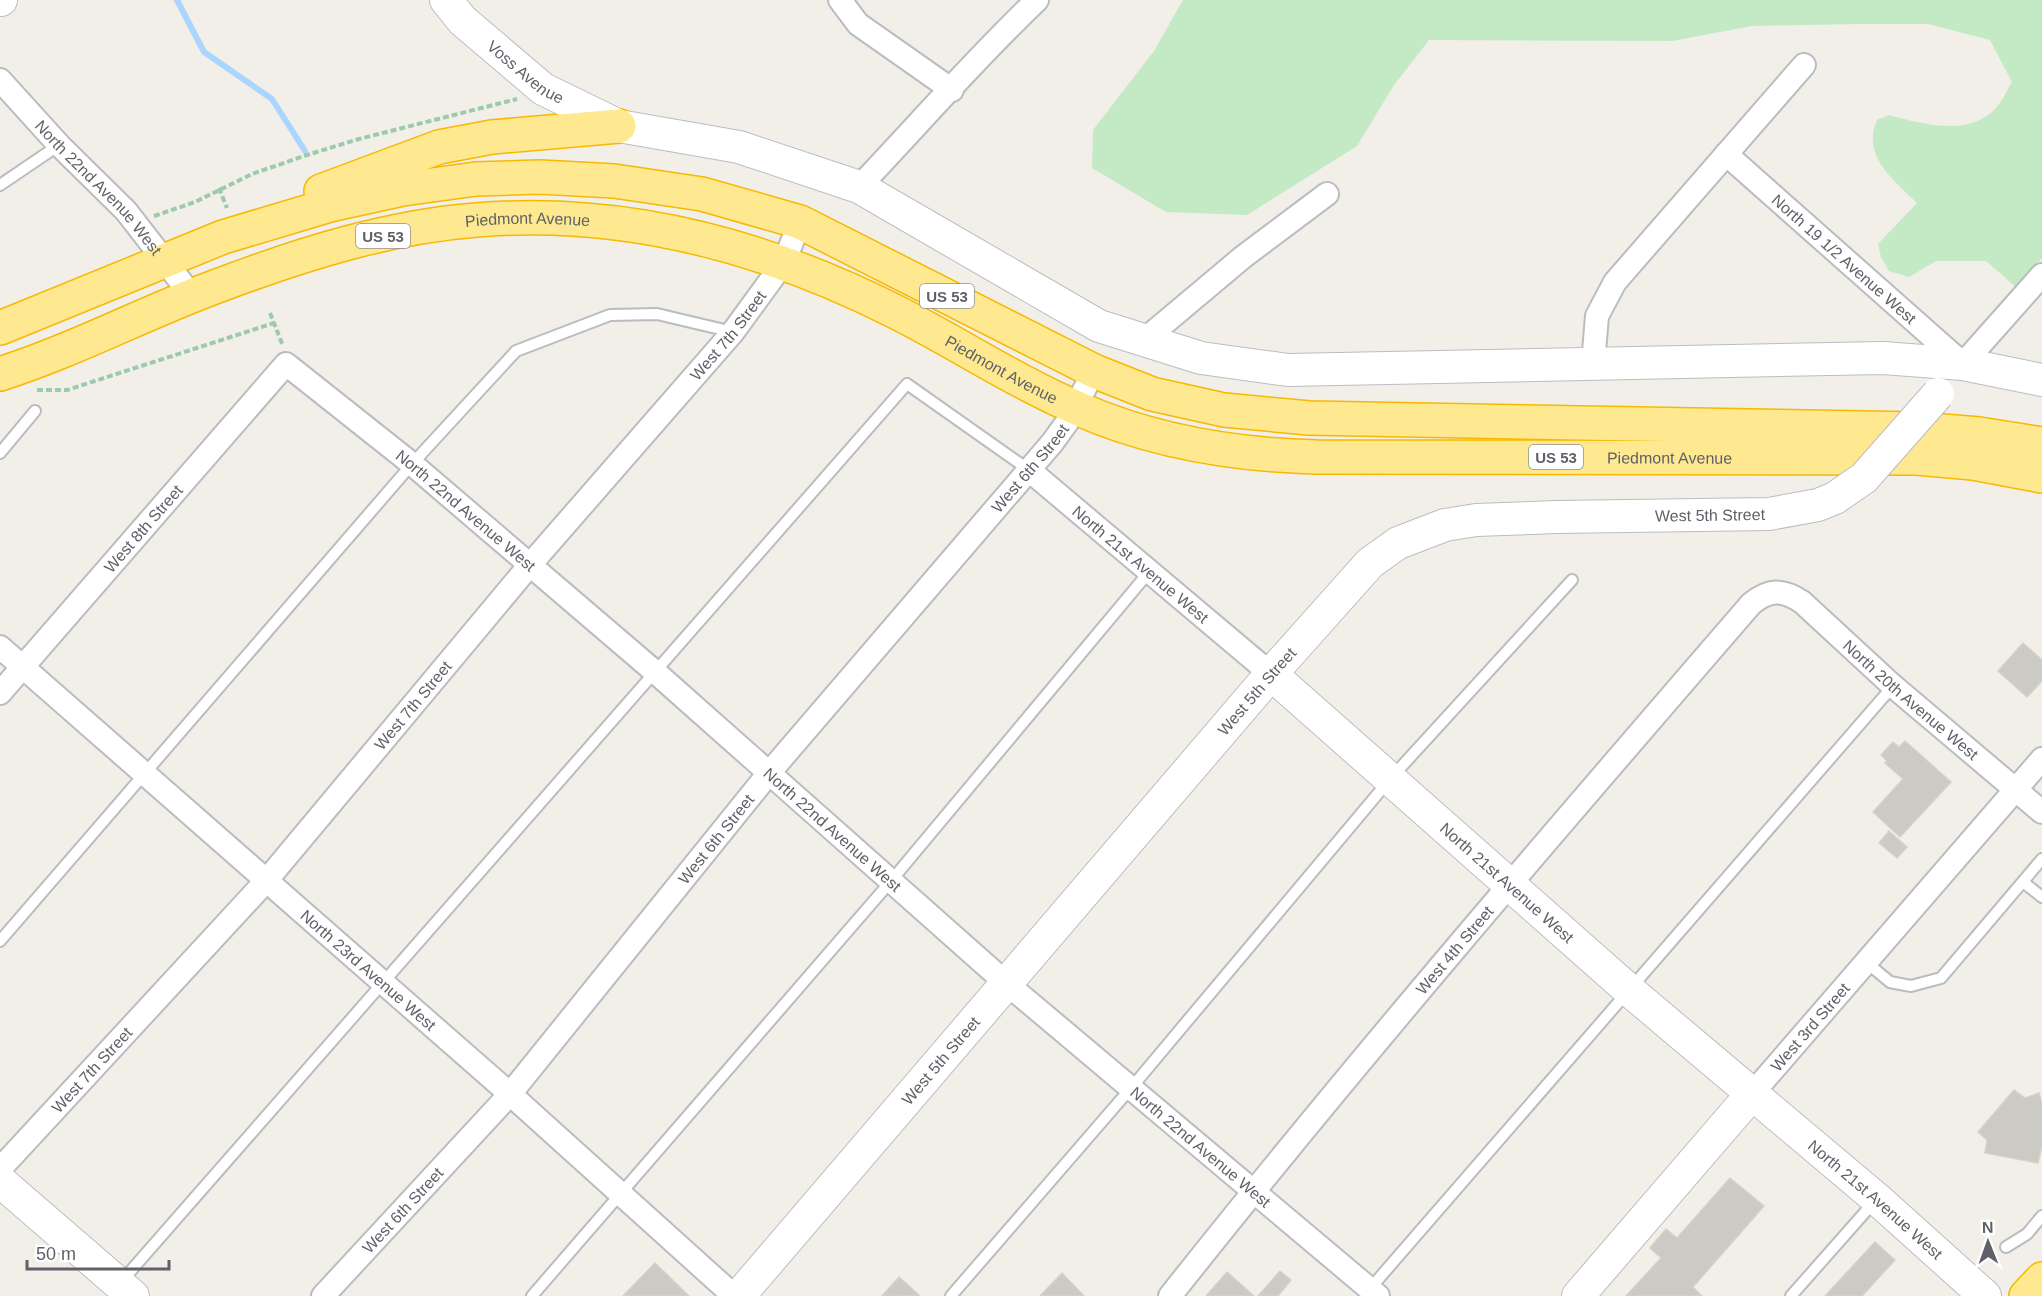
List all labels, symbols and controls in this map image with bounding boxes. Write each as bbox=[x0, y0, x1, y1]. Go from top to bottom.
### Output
street label: Voss Avenue bbox=[484, 37, 567, 106]
street label: North 22nd Avenue West bbox=[32, 117, 165, 258]
street label: North 19 1/2 Avenue West bbox=[1769, 191, 1920, 327]
street label: Piedmont Avenue bbox=[464, 209, 591, 229]
road number: US 53 bbox=[356, 224, 410, 248]
road number: US 53 bbox=[920, 284, 974, 308]
street label: West 7th Street bbox=[687, 287, 769, 383]
street label: Piedmont Avenue bbox=[942, 332, 1060, 407]
street label: West 6th Street bbox=[988, 420, 1072, 516]
road number: US 53 bbox=[1529, 445, 1583, 469]
street label: North 22nd Avenue West bbox=[393, 446, 539, 575]
street label: Piedmont Avenue bbox=[1607, 449, 1732, 466]
street label: West 8th Street bbox=[101, 481, 186, 576]
street label: North 21st Avenue West bbox=[1069, 502, 1212, 626]
street label: West 5th Street bbox=[1655, 506, 1766, 524]
street label: North 20th Avenue West bbox=[1840, 636, 1982, 763]
street label: West 5th Street bbox=[1214, 644, 1299, 738]
street label: West 7th Street bbox=[371, 657, 455, 753]
street label: North 22nd Avenue West bbox=[761, 764, 905, 895]
street label: West 6th Street bbox=[675, 790, 757, 887]
street label: North 21st Avenue West bbox=[1437, 819, 1578, 946]
street label: West 4th Street bbox=[1412, 902, 1497, 997]
street label: North 23rd Avenue West bbox=[298, 906, 440, 1034]
street label: West 3rd Street bbox=[1767, 979, 1853, 1074]
street label: West 5th Street bbox=[898, 1013, 983, 1108]
street label: West 7th Street bbox=[48, 1023, 136, 1116]
street label: North 22nd Avenue West bbox=[1127, 1083, 1274, 1211]
street label: North 21st Avenue West bbox=[1805, 1137, 1946, 1263]
street label: West 6th Street bbox=[359, 1164, 446, 1256]
north arrow bbox=[1958, 1212, 2018, 1272]
text: N bbox=[1982, 1219, 1994, 1236]
scale bar bbox=[27, 1233, 170, 1271]
text: 50 m bbox=[36, 1244, 76, 1264]

